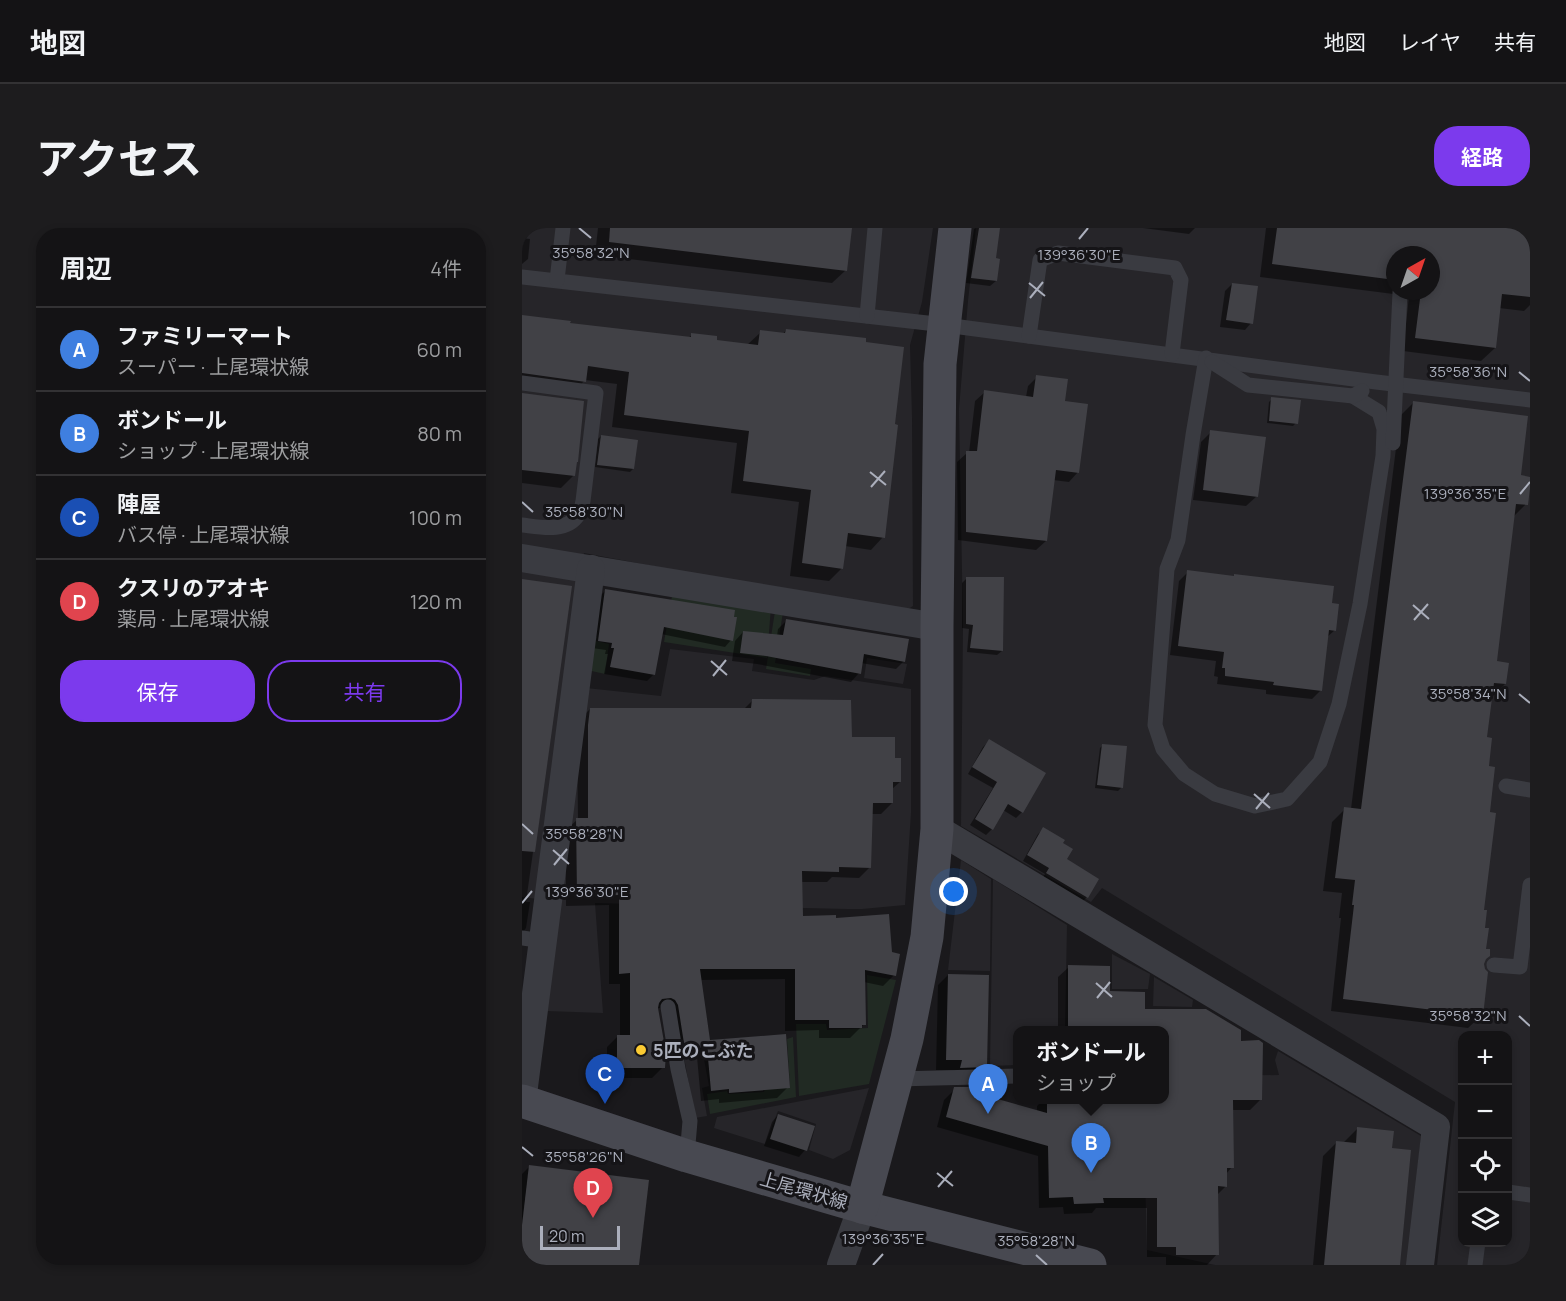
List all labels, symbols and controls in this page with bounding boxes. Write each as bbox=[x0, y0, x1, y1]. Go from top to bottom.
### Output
text: 地図 bbox=[30, 23, 86, 61]
text: 地図 bbox=[1324, 28, 1366, 56]
text: レイヤ bbox=[1399, 28, 1461, 56]
text: 共有 bbox=[1494, 28, 1536, 56]
button: 経路 bbox=[1434, 126, 1530, 186]
text: アクセス bbox=[36, 129, 202, 187]
text: 35°58'32"N bbox=[552, 242, 630, 263]
text: 139°36'30"E bbox=[1038, 244, 1120, 265]
north arrow bbox=[1386, 246, 1440, 300]
text: 周辺 bbox=[60, 250, 112, 286]
text: 4件 bbox=[430, 255, 462, 282]
text: ファミリーマート bbox=[117, 321, 293, 351]
text: A bbox=[73, 336, 86, 363]
text: 60 m bbox=[416, 336, 462, 363]
text: スーパー · 上尾環状線 bbox=[117, 353, 309, 380]
text: 35°58'36"N bbox=[1429, 361, 1507, 382]
text: ボンドール bbox=[117, 405, 227, 435]
text: B bbox=[73, 420, 86, 447]
text: 80 m bbox=[417, 420, 462, 447]
text: ショップ · 上尾環状線 bbox=[117, 437, 310, 464]
text: 139°36'35"E bbox=[1424, 483, 1506, 504]
text: 陣屋 bbox=[117, 489, 161, 519]
text: 35°58'30"N bbox=[545, 501, 623, 522]
text: C bbox=[72, 504, 87, 531]
text: 100 m bbox=[409, 504, 462, 531]
text: バス停 · 上尾環状線 bbox=[117, 521, 290, 548]
text: クスリのアオキ bbox=[117, 573, 270, 603]
text: D bbox=[72, 588, 87, 615]
text: 120 m bbox=[410, 588, 462, 615]
text: 薬局 · 上尾環状線 bbox=[117, 605, 270, 632]
button: 保存 bbox=[60, 660, 255, 722]
button: 共有 bbox=[267, 660, 462, 722]
text: 35°58'34"N bbox=[1429, 683, 1507, 704]
text: 35°58'28"N bbox=[545, 823, 623, 844]
your location bbox=[939, 877, 968, 906]
text: 139°36'30"E bbox=[546, 881, 628, 902]
text: 35°58'32"N bbox=[1429, 1005, 1507, 1026]
popup bbox=[1013, 1026, 1169, 1104]
map controls bbox=[1458, 1031, 1512, 1247]
button: + bbox=[1458, 1031, 1512, 1085]
text: ボンドール bbox=[1036, 1037, 1146, 1067]
place label: 5匹のこぶた bbox=[653, 1038, 754, 1062]
marker: 5匹のこぶた bbox=[634, 1043, 648, 1057]
pin: C bbox=[586, 1054, 625, 1104]
pin: A bbox=[968, 1064, 1008, 1114]
text: ショップ bbox=[1036, 1069, 1116, 1096]
button: − bbox=[1458, 1085, 1512, 1139]
pin: B bbox=[1072, 1124, 1110, 1173]
button: locate bbox=[1458, 1139, 1512, 1193]
text: 35°58'26"N bbox=[545, 1146, 623, 1167]
street label: 上尾環状線 bbox=[757, 1166, 851, 1214]
pin: D bbox=[574, 1168, 612, 1218]
button: layers bbox=[1458, 1193, 1512, 1247]
scale bar bbox=[540, 1223, 620, 1250]
text: 20 m bbox=[549, 1225, 585, 1247]
text: 139°36'35"E bbox=[842, 1228, 924, 1249]
text: 35°58'28"N bbox=[997, 1230, 1075, 1251]

